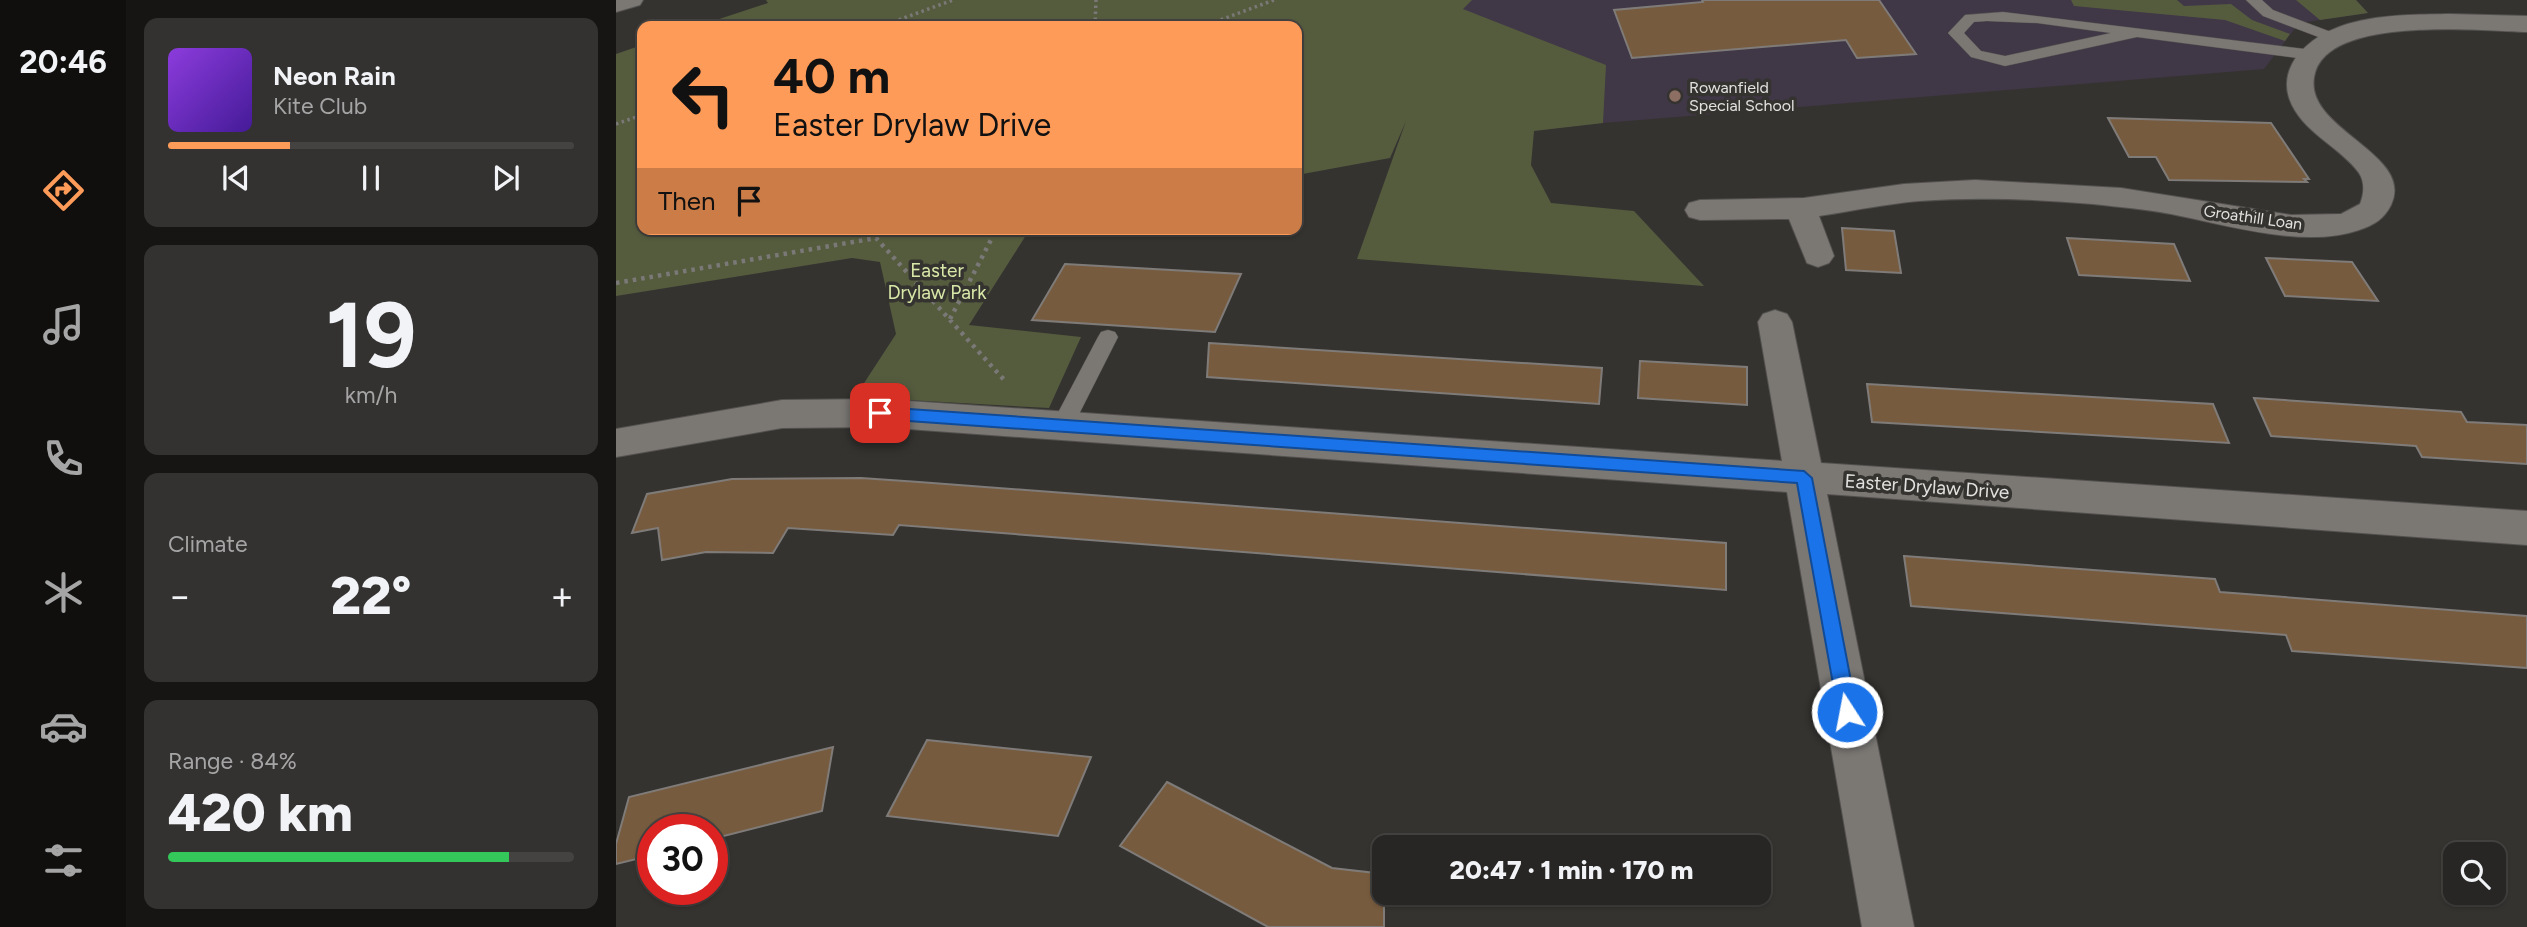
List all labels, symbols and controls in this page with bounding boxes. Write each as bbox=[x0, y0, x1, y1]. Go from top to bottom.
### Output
text: 20:46 bbox=[19, 43, 107, 81]
text: 40 m bbox=[773, 46, 890, 105]
icon: left bbox=[658, 49, 749, 140]
text: Neon Rain bbox=[273, 60, 396, 92]
place label: Rowanfield Special School bbox=[1689, 78, 1795, 115]
marker: Rowanfield Special School bbox=[1667, 88, 1683, 104]
text: Kite Club bbox=[273, 92, 367, 120]
text: Easter Drylaw Drive bbox=[773, 106, 1051, 144]
icon: previous bbox=[217, 159, 255, 197]
icon: pause bbox=[352, 159, 390, 197]
icon: next bbox=[487, 159, 525, 197]
icon: directions bbox=[39, 166, 88, 215]
icon: arrive bbox=[730, 182, 768, 220]
text: Then bbox=[658, 185, 716, 217]
street label: Groathill Loan bbox=[2202, 201, 2304, 234]
park label: Easter Drylaw Park bbox=[888, 259, 987, 304]
text: 19 bbox=[325, 281, 417, 390]
icon: music bbox=[39, 300, 88, 349]
text: km/h bbox=[345, 381, 397, 409]
pin bbox=[850, 383, 910, 443]
icon: arrive bbox=[861, 394, 899, 432]
icon: phone bbox=[39, 434, 88, 483]
street label: Easter Drylaw Drive bbox=[1844, 469, 2010, 504]
text: Climate bbox=[168, 530, 247, 558]
text: 22° bbox=[330, 565, 412, 627]
icon: climate bbox=[39, 568, 88, 617]
text: − bbox=[168, 573, 192, 619]
text: + bbox=[550, 573, 574, 619]
position arrow bbox=[1810, 675, 1884, 749]
icon: car bbox=[39, 702, 88, 751]
text: Range · 84% bbox=[168, 747, 297, 775]
text: 420 km bbox=[168, 782, 353, 844]
speed limit sign: 30 bbox=[637, 814, 728, 905]
icon: filters bbox=[39, 836, 88, 885]
map controls bbox=[2443, 842, 2506, 905]
button: search bbox=[2443, 842, 2506, 905]
text: 20:47 · 1 min · 170 m bbox=[1450, 854, 1693, 886]

